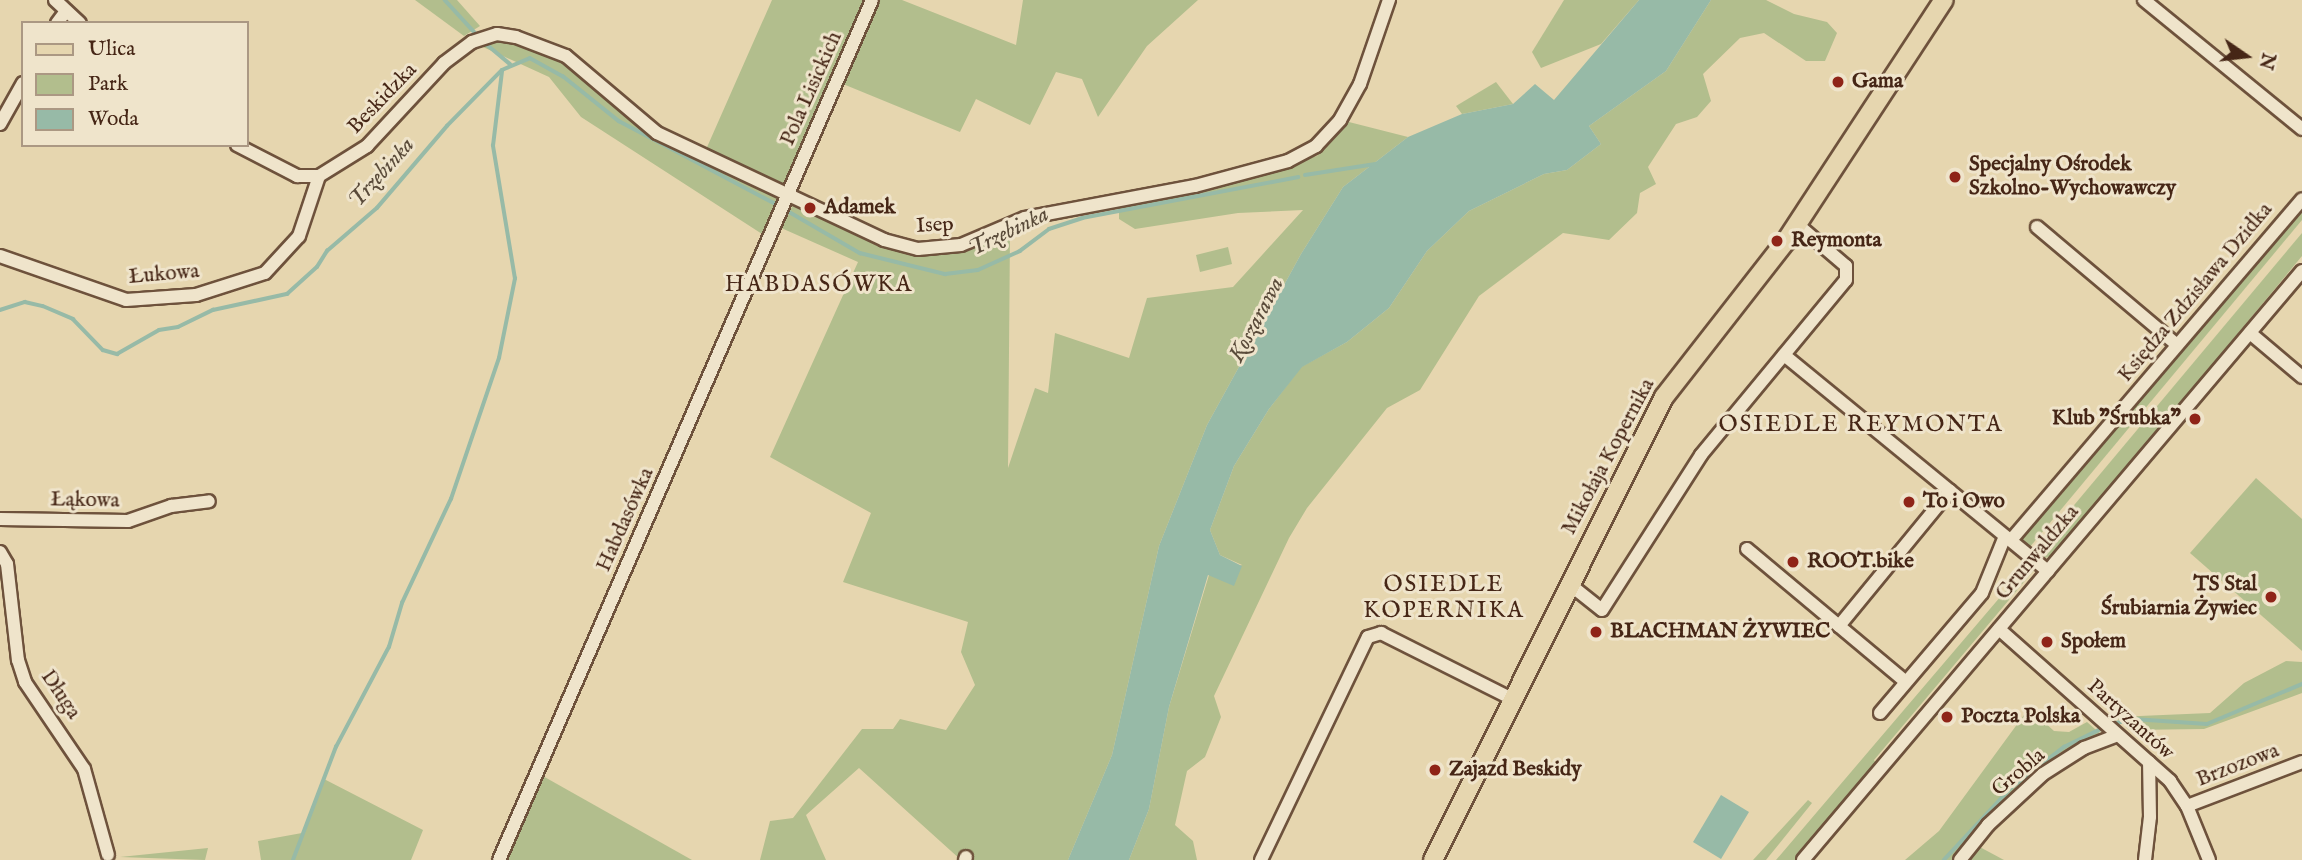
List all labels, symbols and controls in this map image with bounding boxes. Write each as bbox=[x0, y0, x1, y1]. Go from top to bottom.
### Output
legend bbox=[21, 21, 248, 147]
north arrow bbox=[2211, 21, 2281, 91]
street label: Pola Lisickich bbox=[776, 28, 848, 150]
text: Ulica bbox=[88, 36, 135, 63]
text: N bbox=[2253, 50, 2280, 72]
street label: Beskidzka bbox=[343, 58, 423, 140]
place label: Gama bbox=[1852, 69, 1903, 95]
text: Park bbox=[88, 71, 128, 98]
marker: Gama bbox=[1830, 74, 1846, 90]
text: Woda bbox=[88, 106, 139, 133]
water label: Trzebinka bbox=[343, 132, 421, 214]
place label: Specjalny Ośrodek Szkolno-Wychowawczy bbox=[1969, 152, 2176, 202]
marker: Specjalny Ośrodek Szkolno-Wychowawczy bbox=[1947, 169, 1963, 185]
place label: Adamek bbox=[824, 195, 895, 221]
street label: Księdza Zdzisława Dzidka bbox=[2114, 198, 2278, 388]
marker: Adamek bbox=[802, 200, 818, 216]
water label: Trzebinka bbox=[964, 201, 1054, 263]
street label: Isep bbox=[916, 212, 954, 240]
place label: Reymonta bbox=[1791, 228, 1882, 254]
marker: Reymonta bbox=[1769, 233, 1785, 249]
street label: Łukowa bbox=[128, 259, 200, 291]
district label: HABDASÓWKA bbox=[726, 271, 912, 299]
water label: Koszarawa bbox=[1223, 273, 1291, 367]
street label: Mikołaja Kopernika bbox=[1557, 375, 1661, 539]
place label: Klub "Śrubka" bbox=[2052, 406, 2181, 432]
district label: OSIEDLE REYMONTA bbox=[1721, 411, 2001, 439]
marker: Klub "Śrubka" bbox=[2187, 411, 2203, 427]
street label: Habdasówka bbox=[592, 464, 660, 576]
street label: Łąkowa bbox=[50, 488, 120, 514]
place label: To i Owo bbox=[1923, 489, 2005, 515]
marker: To i Owo bbox=[1901, 494, 1917, 510]
street label: Grunwaldzka bbox=[1991, 500, 2085, 606]
place label: ROOT.bike bbox=[1807, 549, 1914, 575]
marker: ROOT.bike bbox=[1785, 554, 1801, 570]
district label: OSIEDLE KOPERNIKA bbox=[1364, 571, 1524, 625]
place label: TS Stal Śrubiarnia Żywiec bbox=[2101, 572, 2257, 622]
marker: TS Stal Śrubiarnia Żywiec bbox=[2263, 589, 2279, 605]
place label: BLACHMAN ŻYWIEC bbox=[1610, 619, 1830, 645]
marker: BLACHMAN ŻYWIEC bbox=[1588, 624, 1604, 640]
place label: Społem bbox=[2061, 629, 2126, 655]
marker: Społem bbox=[2039, 634, 2055, 650]
street label: Długa bbox=[34, 666, 86, 724]
street label: Partyzantów bbox=[2081, 674, 2179, 766]
place label: Poczta Polska bbox=[1961, 704, 2080, 730]
marker: Poczta Polska bbox=[1939, 709, 1955, 725]
street label: Brzozowa bbox=[2193, 739, 2283, 793]
street label: Grobla bbox=[1987, 744, 2051, 802]
place label: Zajazd Beskidy bbox=[1449, 757, 1581, 783]
marker: Zajazd Beskidy bbox=[1427, 762, 1443, 778]

